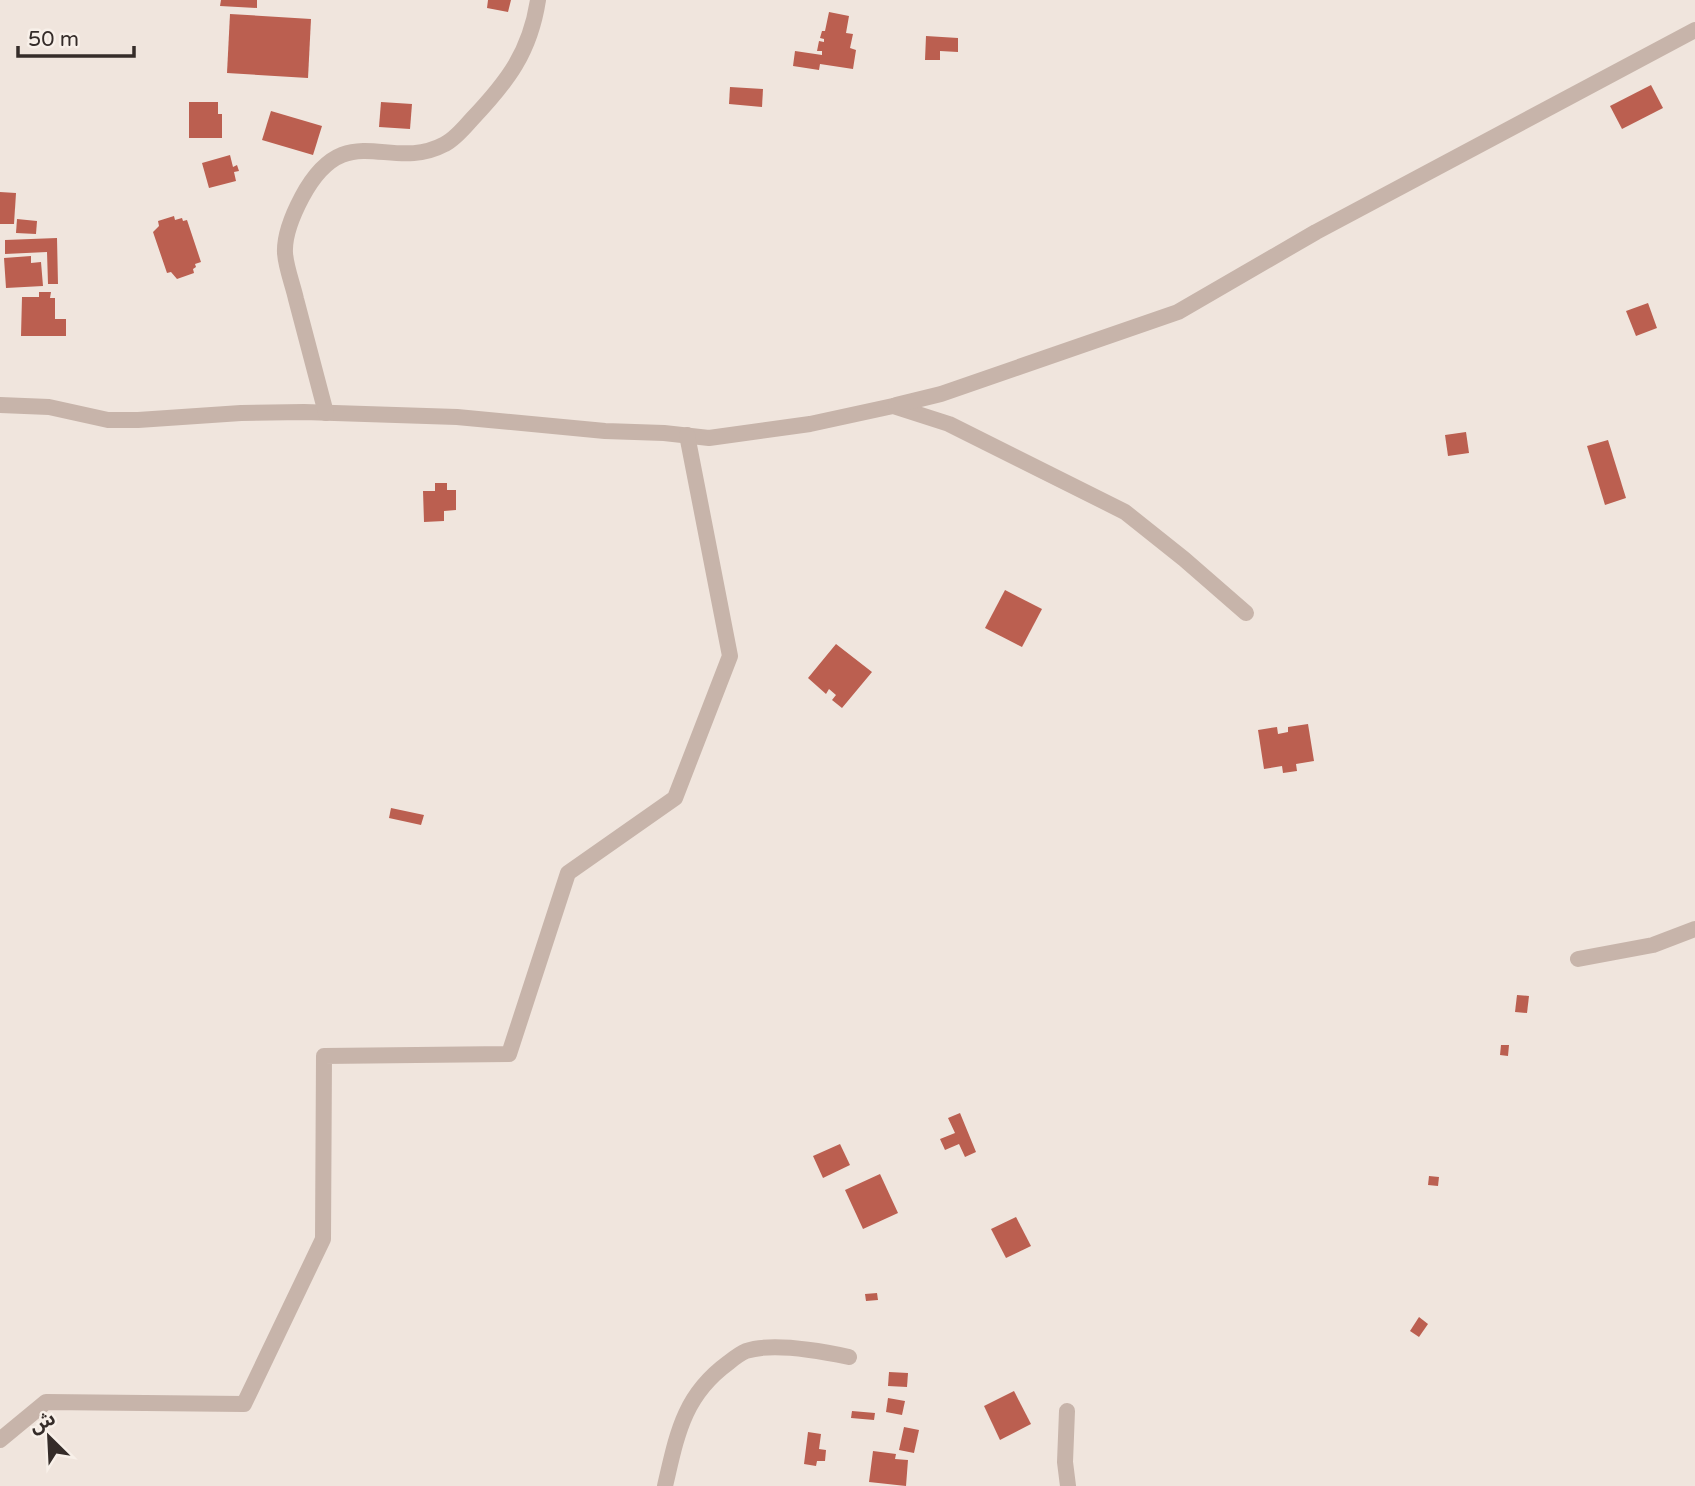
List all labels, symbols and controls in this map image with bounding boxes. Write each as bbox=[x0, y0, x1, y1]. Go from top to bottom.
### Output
scale bar bbox=[18, 14, 133, 58]
text: 50 m bbox=[28, 27, 79, 52]
north arrow bbox=[14, 1402, 84, 1472]
text: ش bbox=[26, 1407, 59, 1438]

